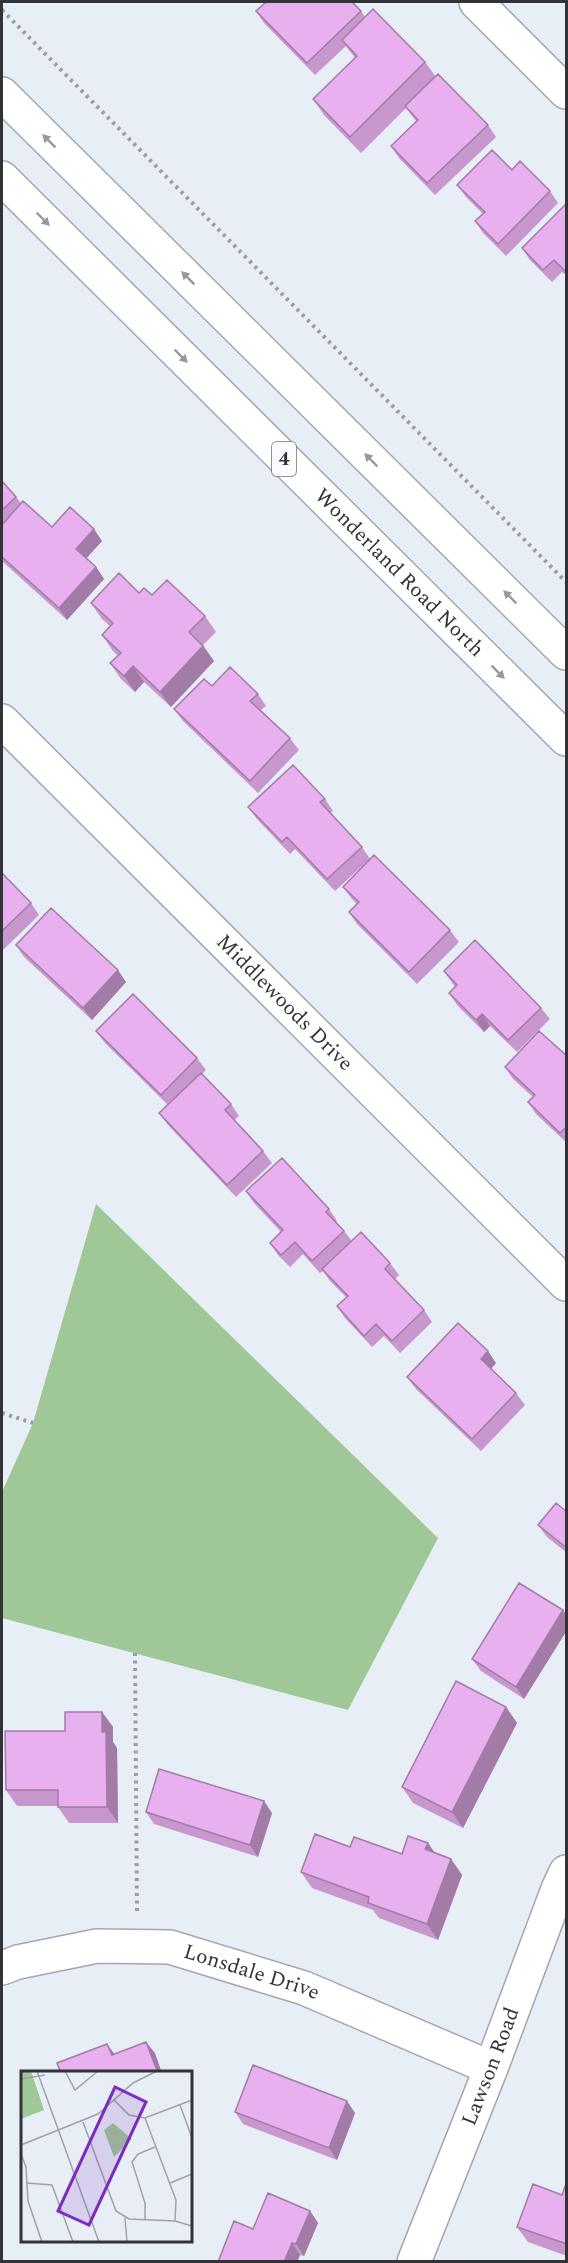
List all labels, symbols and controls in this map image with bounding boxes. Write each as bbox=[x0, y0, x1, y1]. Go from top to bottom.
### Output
one-way arrow bbox=[43, 135, 57, 149]
one-way arrow bbox=[36, 211, 50, 226]
one-way arrow bbox=[181, 272, 195, 286]
one-way arrow bbox=[174, 349, 188, 363]
road number: 4 bbox=[272, 442, 296, 476]
one-way arrow bbox=[365, 453, 379, 467]
street label: Wonderland Road North bbox=[307, 481, 491, 665]
one-way arrow bbox=[503, 590, 517, 604]
one-way arrow bbox=[491, 664, 505, 678]
street label: Middlewoods Drive bbox=[208, 927, 360, 1079]
street label: Lonsdale Drive bbox=[180, 1936, 325, 2009]
street label: Lawson Road bbox=[454, 2003, 528, 2131]
inset map bbox=[21, 2071, 192, 2242]

